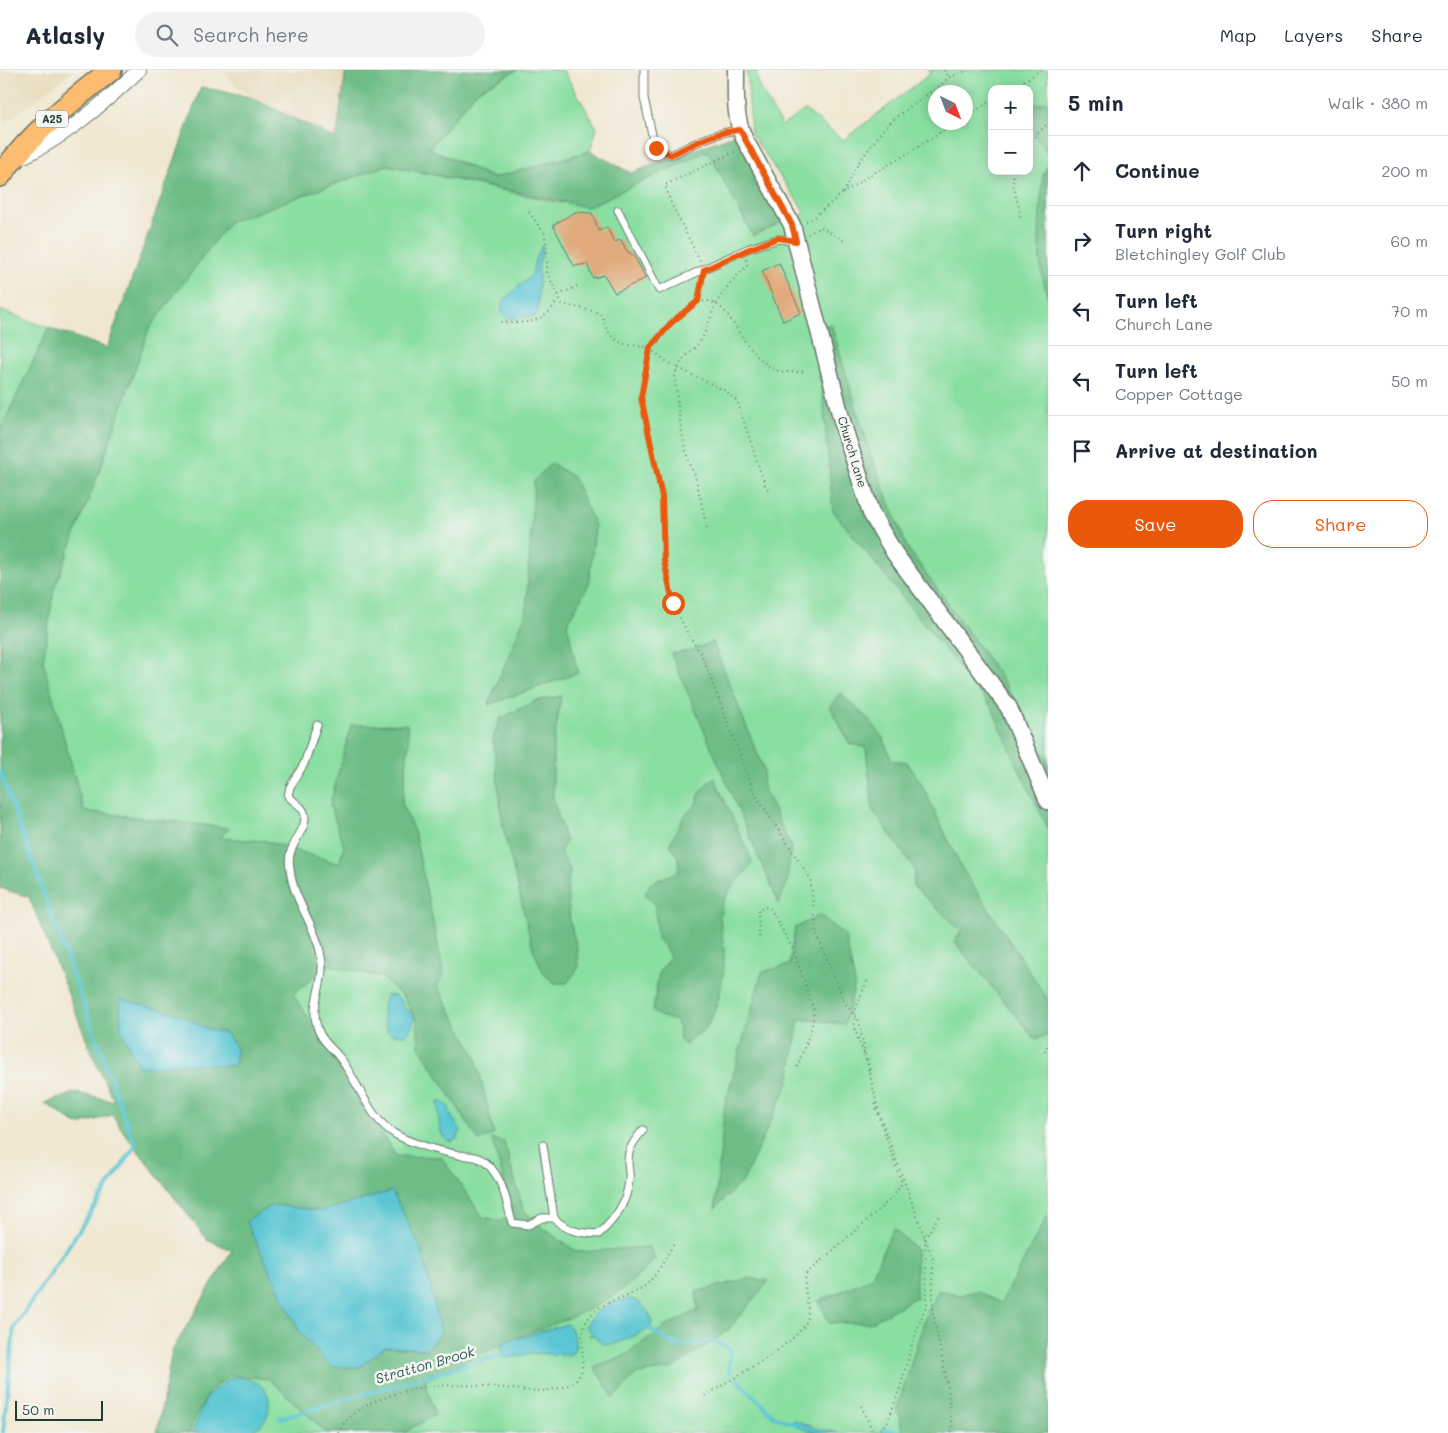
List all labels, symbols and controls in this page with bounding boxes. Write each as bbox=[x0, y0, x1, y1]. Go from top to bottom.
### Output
search box bbox=[135, 12, 485, 57]
text: Atlasly bbox=[25, 19, 105, 50]
icon: search bbox=[153, 21, 181, 49]
text: Search here bbox=[193, 22, 309, 47]
text: Map bbox=[1220, 23, 1256, 47]
text: Layers bbox=[1284, 23, 1343, 47]
text: Share bbox=[1371, 23, 1423, 47]
north arrow bbox=[928, 85, 973, 130]
map controls bbox=[988, 85, 1033, 175]
button: + bbox=[988, 85, 1033, 130]
text: 5 min bbox=[1068, 89, 1124, 116]
text: Walk · 380 m bbox=[1327, 92, 1428, 113]
road number: A25 bbox=[36, 111, 68, 128]
button: − bbox=[988, 130, 1033, 175]
route end bbox=[645, 137, 668, 160]
icon: ahead bbox=[1068, 157, 1096, 185]
text: Continue bbox=[1115, 158, 1200, 183]
text: 200 m bbox=[1381, 160, 1428, 181]
text: Turn right bbox=[1115, 218, 1212, 243]
icon: right bbox=[1068, 227, 1096, 255]
text: 60 m bbox=[1391, 230, 1428, 251]
text: Bletchingley Golf Club bbox=[1115, 243, 1286, 264]
text: Turn left bbox=[1115, 288, 1198, 313]
icon: left bbox=[1068, 297, 1096, 325]
text: 70 m bbox=[1391, 300, 1428, 321]
text: Church Lane bbox=[1115, 313, 1213, 334]
text: Turn left bbox=[1115, 358, 1198, 383]
icon: left bbox=[1068, 367, 1096, 395]
text: 50 m bbox=[1391, 370, 1428, 391]
text: Copper Cottage bbox=[1115, 383, 1243, 404]
street label: Church Lane bbox=[835, 414, 871, 489]
icon: arrive bbox=[1068, 437, 1096, 465]
text: Arrive at destination bbox=[1115, 438, 1318, 463]
button: Save bbox=[1068, 500, 1243, 548]
button: Share bbox=[1253, 500, 1428, 548]
route start bbox=[662, 592, 685, 615]
water label: Stratton Brook bbox=[373, 1341, 477, 1388]
scale bar bbox=[15, 1398, 102, 1421]
text: 50 m bbox=[22, 1400, 54, 1419]

